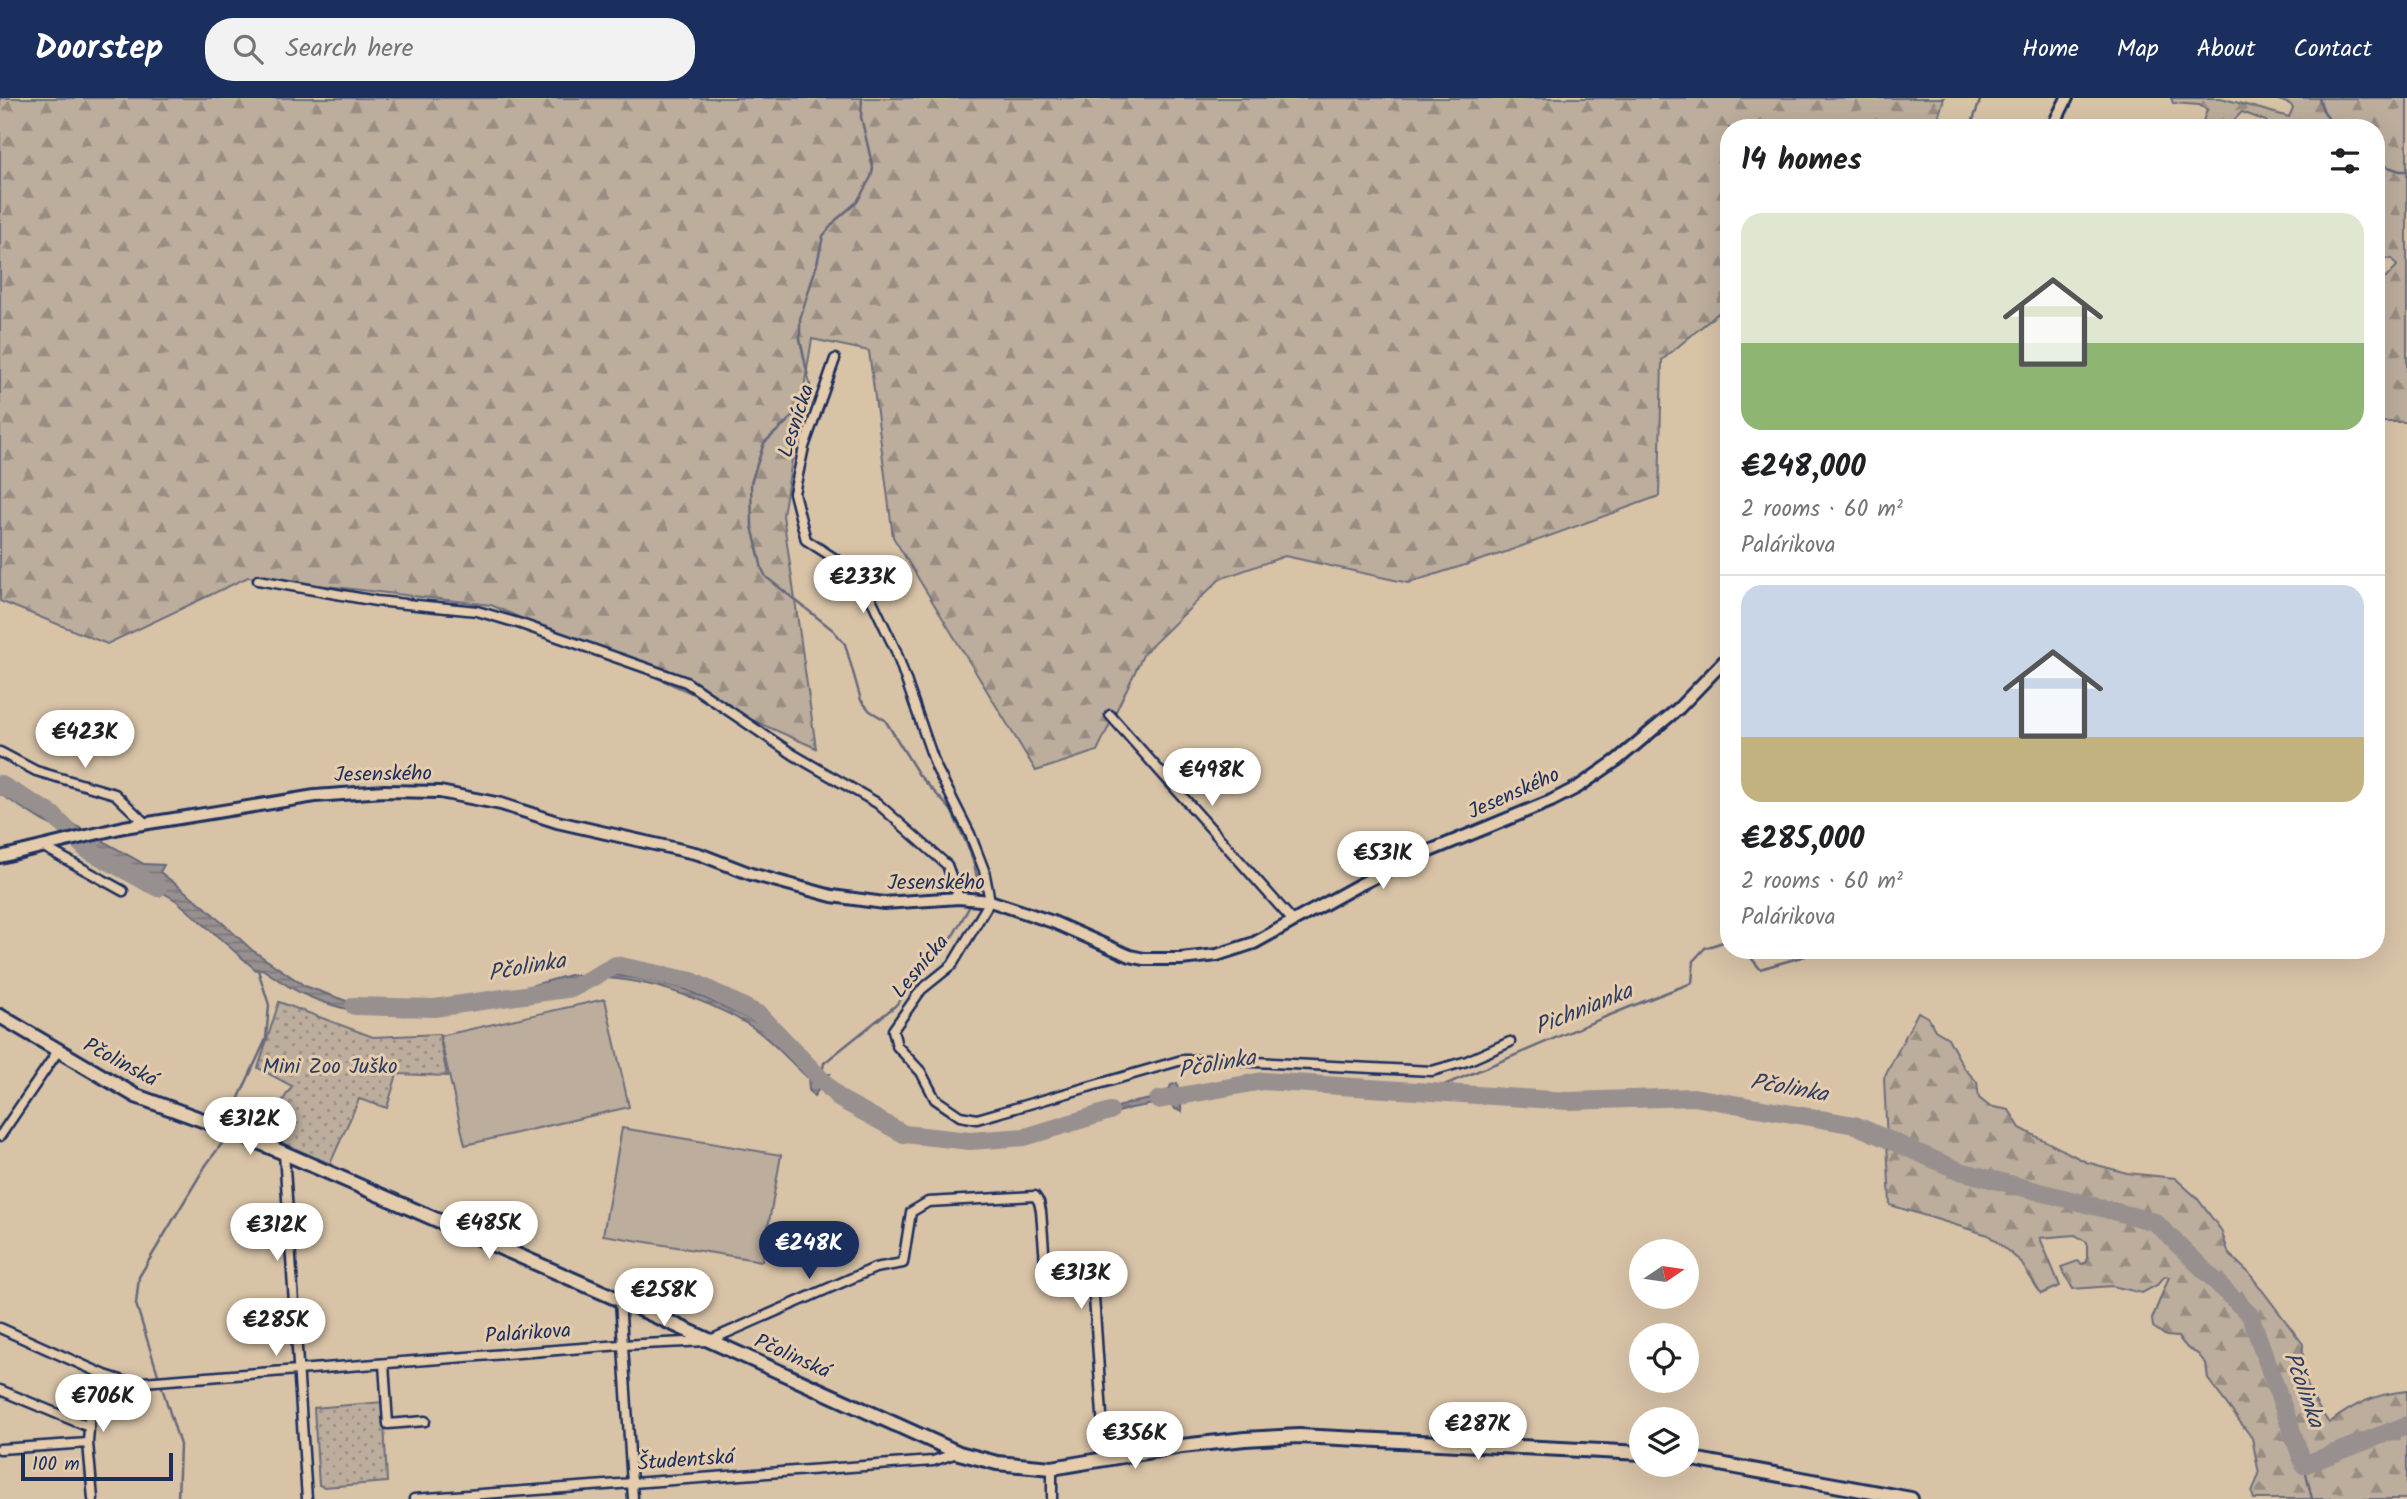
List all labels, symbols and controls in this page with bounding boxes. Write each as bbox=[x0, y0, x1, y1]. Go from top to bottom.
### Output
search box bbox=[205, 18, 695, 81]
text: Doorstep bbox=[35, 23, 163, 76]
text: Search here bbox=[285, 28, 413, 70]
icon: search bbox=[229, 30, 267, 68]
text: Home bbox=[2022, 30, 2079, 69]
text: Map bbox=[2117, 30, 2159, 69]
text: About bbox=[2197, 30, 2255, 69]
text: Contact bbox=[2293, 30, 2372, 69]
text: 14 homes bbox=[1741, 137, 1862, 185]
icon: filters bbox=[2326, 142, 2364, 180]
icon: home bbox=[1990, 259, 2116, 385]
street label: Lesnícka bbox=[770, 380, 824, 462]
text: €248,000 bbox=[1741, 444, 1866, 492]
text: 2 rooms · 60 m² bbox=[1741, 492, 1903, 528]
text: Palárikova bbox=[1741, 528, 1836, 564]
pin: €233K bbox=[814, 556, 912, 615]
text: €233K bbox=[830, 560, 897, 596]
icon: home bbox=[1990, 631, 2116, 757]
pin: €423K bbox=[36, 710, 134, 770]
text: €423K bbox=[52, 715, 118, 751]
pin: €498K bbox=[1163, 748, 1261, 808]
text: €498K bbox=[1179, 753, 1245, 789]
street label: Jesenského bbox=[334, 758, 432, 792]
street label: Jesenského bbox=[1463, 759, 1565, 829]
text: €285,000 bbox=[1741, 816, 1864, 864]
pin: €531K bbox=[1334, 832, 1432, 891]
text: €531K bbox=[1353, 836, 1413, 872]
text: 2 rooms · 60 m² bbox=[1741, 864, 1903, 900]
street label: Jesenského bbox=[887, 867, 985, 900]
text: Palárikova bbox=[1741, 900, 1836, 936]
street label: Lesnícka bbox=[884, 928, 958, 1006]
water label: Pčolinka bbox=[485, 943, 571, 993]
water label: Pichnianka bbox=[1530, 973, 1640, 1046]
street label: Pčolinská bbox=[77, 1030, 165, 1097]
water label: Pčolinka bbox=[1175, 1040, 1261, 1090]
park label: Mini Zoo Juško bbox=[263, 1051, 397, 1084]
water label: Pčolinka bbox=[1747, 1064, 1833, 1114]
pin: €312K bbox=[201, 1098, 299, 1157]
text: €312K bbox=[219, 1102, 281, 1138]
pin: €485K bbox=[440, 1202, 538, 1261]
pin: €312K bbox=[228, 1204, 326, 1263]
text: €485K bbox=[456, 1206, 522, 1242]
text: €312K bbox=[246, 1208, 308, 1244]
pin: €248K bbox=[760, 1222, 858, 1281]
text: €248K bbox=[775, 1226, 843, 1262]
north arrow bbox=[1629, 1239, 1699, 1309]
map controls bbox=[1629, 1239, 1699, 1477]
pin: €313K bbox=[1032, 1252, 1130, 1311]
text: €313K bbox=[1051, 1256, 1111, 1292]
pin: €258K bbox=[615, 1268, 713, 1328]
text: €258K bbox=[630, 1273, 698, 1309]
pin: €285K bbox=[227, 1298, 325, 1358]
text: €285K bbox=[242, 1303, 310, 1339]
street label: Palárikova bbox=[484, 1315, 572, 1353]
button: locate bbox=[1629, 1323, 1699, 1393]
street label: Pčolinská bbox=[749, 1326, 837, 1389]
water label: Pčolinka bbox=[2273, 1347, 2334, 1435]
pin: €706K bbox=[54, 1374, 152, 1434]
text: €706K bbox=[71, 1379, 135, 1415]
pin: €287K bbox=[1429, 1402, 1527, 1462]
text: €287K bbox=[1445, 1407, 1511, 1443]
button: layers bbox=[1629, 1407, 1699, 1477]
pin: €356K bbox=[1086, 1412, 1184, 1471]
text: €356K bbox=[1102, 1416, 1168, 1452]
street label: Študentská bbox=[636, 1441, 738, 1481]
scale bar bbox=[21, 1450, 173, 1482]
text: 100 m bbox=[32, 1450, 80, 1480]

